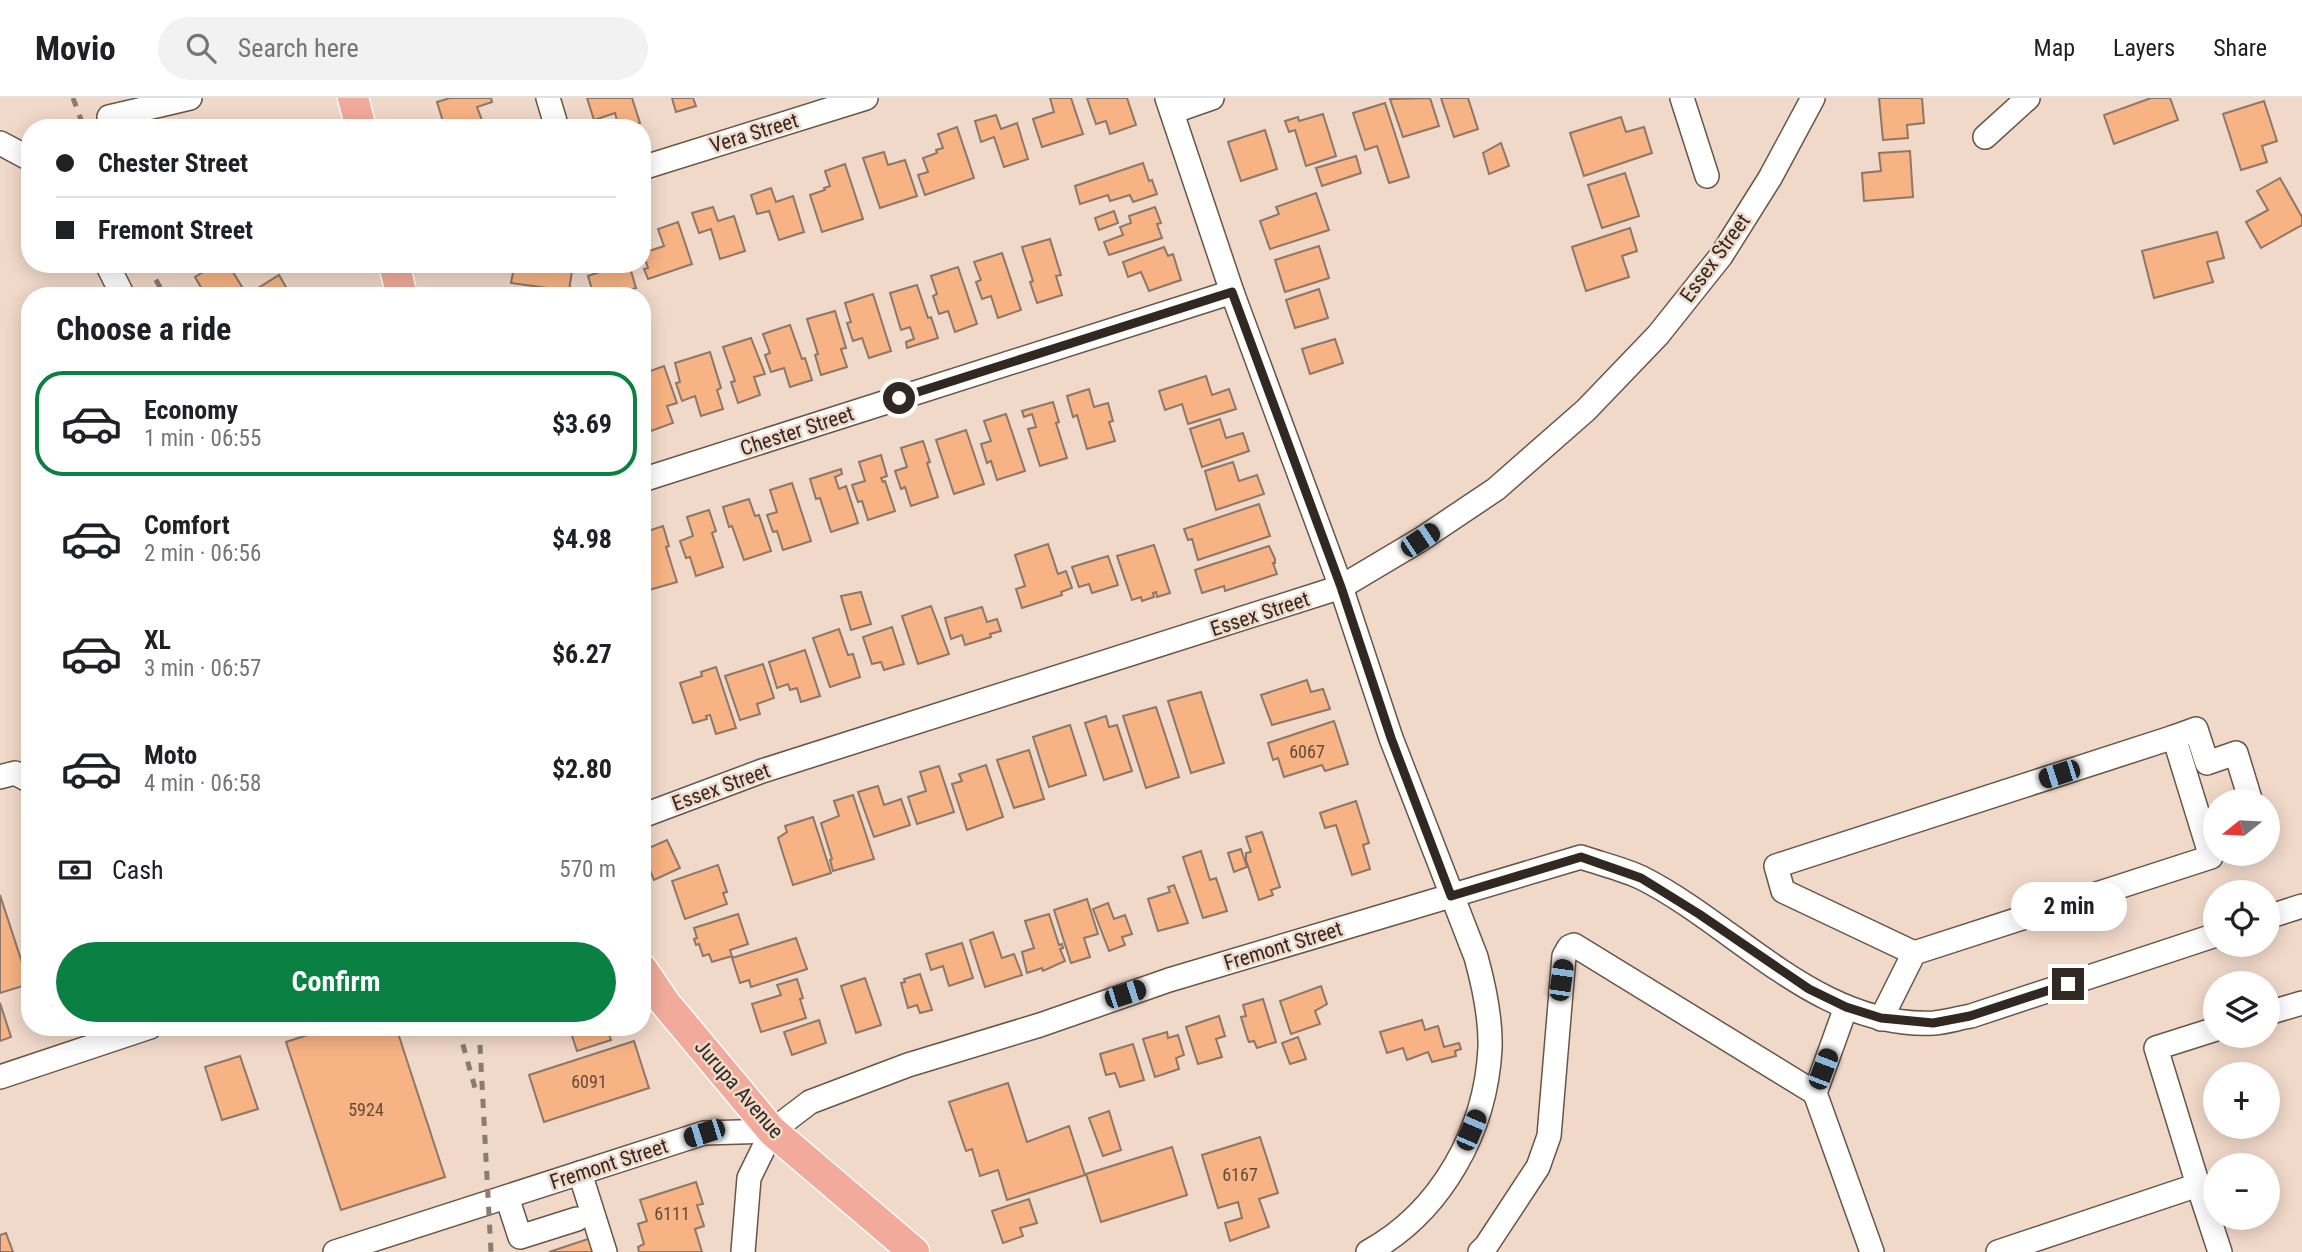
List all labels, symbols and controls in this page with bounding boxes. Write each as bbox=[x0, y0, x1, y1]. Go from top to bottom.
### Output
search box bbox=[158, 17, 648, 80]
text: Movio bbox=[35, 29, 116, 68]
icon: search bbox=[182, 29, 220, 67]
text: Search here bbox=[238, 33, 359, 63]
text: Map bbox=[2034, 34, 2075, 62]
text: Layers bbox=[2113, 34, 2175, 62]
text: Share bbox=[2213, 34, 2267, 62]
street label: Vera Street bbox=[707, 108, 801, 158]
text: Chester Street bbox=[98, 148, 248, 178]
street label: Essex Street bbox=[1675, 209, 1755, 307]
text: Fremont Street bbox=[98, 215, 253, 245]
text: Choose a ride bbox=[56, 310, 231, 348]
route start bbox=[883, 382, 915, 414]
icon: car bbox=[60, 392, 123, 455]
text: Economy bbox=[144, 395, 238, 425]
street label: Chester Street bbox=[737, 401, 857, 461]
text: $3.69 bbox=[552, 409, 612, 439]
text: 1 min · 06:55 bbox=[144, 425, 261, 452]
icon: car bbox=[60, 507, 123, 570]
text: Comfort bbox=[144, 510, 230, 540]
car bbox=[1397, 520, 1444, 560]
text: $4.98 bbox=[552, 524, 612, 554]
text: 2 min · 06:56 bbox=[144, 540, 261, 567]
street label: Essex Street bbox=[1207, 587, 1313, 641]
icon: car bbox=[60, 622, 123, 685]
text: XL bbox=[144, 625, 171, 655]
text: $6.27 bbox=[552, 639, 612, 669]
text: 3 min · 06:57 bbox=[144, 655, 261, 682]
icon: car bbox=[60, 737, 123, 800]
text: Moto bbox=[144, 740, 197, 770]
house number: 6067 bbox=[1289, 741, 1325, 762]
text: $2.80 bbox=[552, 754, 612, 784]
street label: Essex Street bbox=[669, 758, 773, 816]
car bbox=[2036, 758, 2083, 790]
text: 4 min · 06:58 bbox=[144, 770, 261, 797]
north arrow bbox=[2203, 789, 2280, 866]
map controls bbox=[2203, 789, 2280, 1230]
icon: cash bbox=[56, 851, 94, 889]
text: Cash bbox=[112, 855, 164, 885]
text: 570 m bbox=[559, 856, 616, 883]
button: locate bbox=[2203, 880, 2280, 957]
callout: 2 min bbox=[2010, 882, 2126, 932]
text: 2 min bbox=[2043, 893, 2095, 920]
street label: Fremont Street bbox=[1221, 917, 1345, 975]
button: Confirm bbox=[56, 942, 616, 1022]
car bbox=[1548, 958, 1575, 1002]
route end bbox=[2052, 968, 2084, 1000]
button: layers bbox=[2203, 971, 2280, 1048]
car bbox=[1102, 978, 1149, 1010]
street label: Jurupa Avenue bbox=[690, 1035, 788, 1143]
car bbox=[1806, 1046, 1841, 1092]
button: + bbox=[2203, 1062, 2280, 1139]
house number: 6091 bbox=[571, 1071, 607, 1092]
house number: 5924 bbox=[348, 1099, 384, 1120]
car bbox=[1454, 1107, 1489, 1153]
car bbox=[681, 1117, 728, 1149]
street label: Fremont Street bbox=[547, 1134, 671, 1194]
button: − bbox=[2203, 1153, 2280, 1230]
house number: 6167 bbox=[1222, 1164, 1258, 1185]
house number: 6111 bbox=[654, 1203, 690, 1224]

